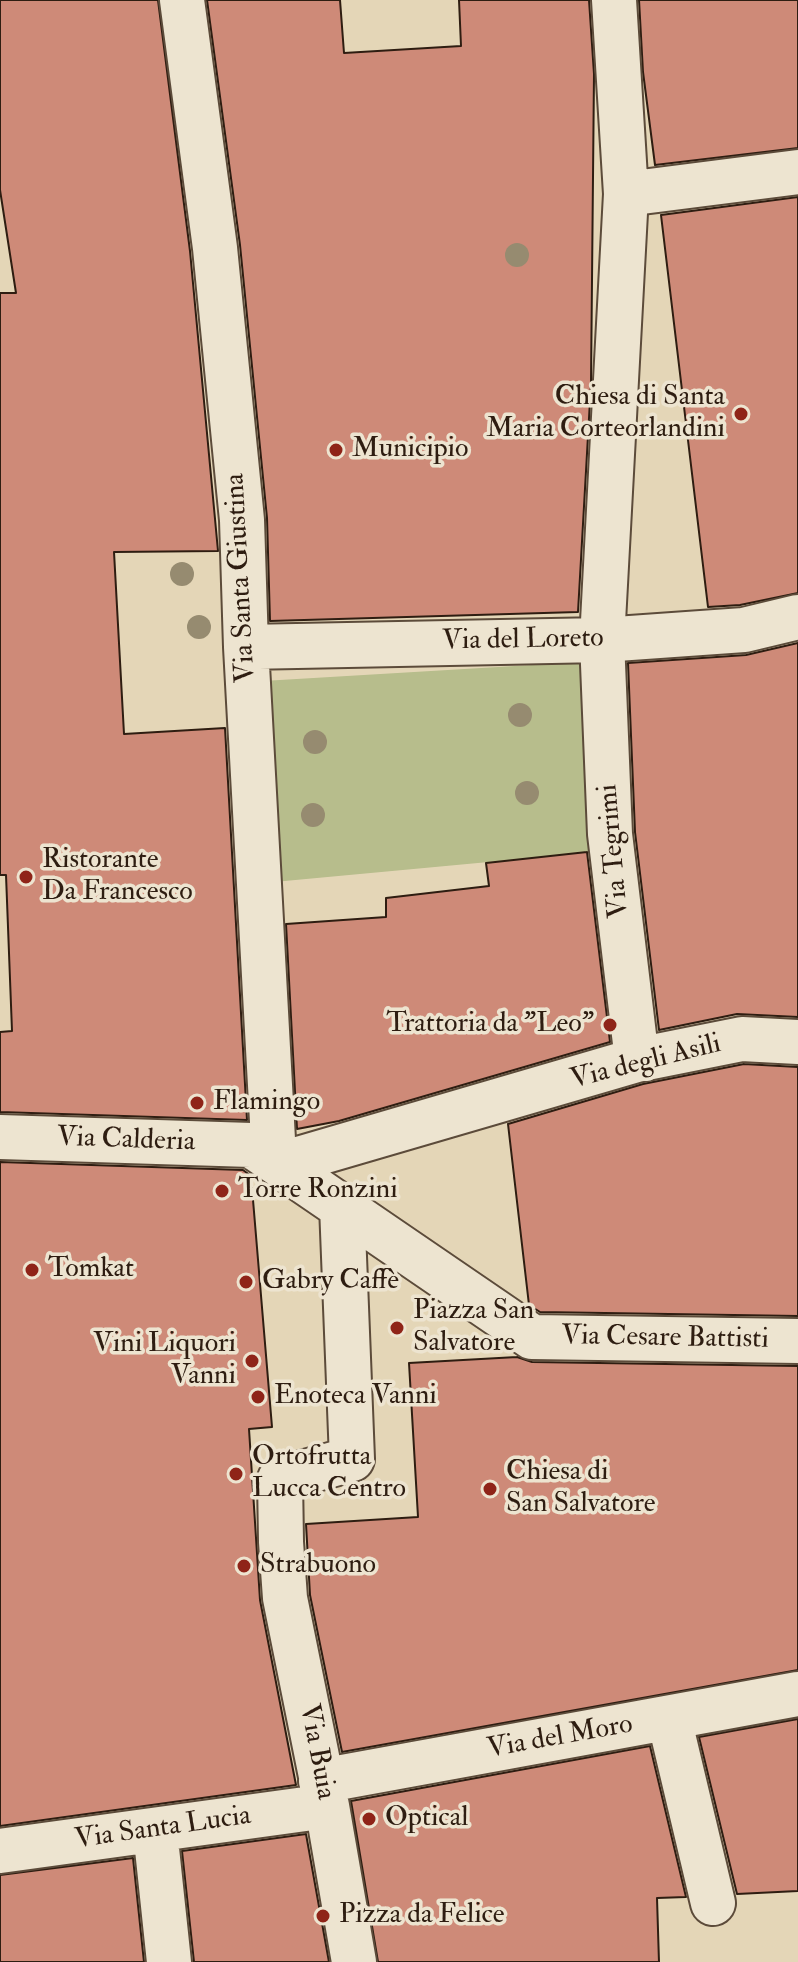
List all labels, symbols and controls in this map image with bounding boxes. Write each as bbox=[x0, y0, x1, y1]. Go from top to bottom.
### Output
place label: Chiesa di Santa Maria Corteorlandini bbox=[486, 381, 725, 447]
marker: Chiesa di Santa Maria Corteorlandini bbox=[732, 405, 750, 423]
place label: Municipio bbox=[352, 433, 468, 467]
marker: Municipio bbox=[327, 441, 345, 459]
street label: Via Santa Giustina bbox=[220, 472, 264, 684]
street label: Via del Loreto bbox=[442, 623, 604, 659]
street label: Via Tegrimi bbox=[592, 783, 638, 919]
place label: Ristorante Da Francesco bbox=[42, 844, 193, 910]
marker: Ristorante Da Francesco bbox=[17, 868, 35, 886]
place label: Trattoria da "Leo" bbox=[386, 1008, 594, 1042]
marker: Trattoria da "Leo" bbox=[601, 1016, 619, 1034]
street label: Via degli Asili bbox=[567, 1028, 725, 1098]
place label: Flamingo bbox=[213, 1086, 320, 1120]
marker: Flamingo bbox=[188, 1094, 206, 1112]
street label: Via Calderia bbox=[56, 1122, 196, 1160]
place label: Torre Ronzini bbox=[238, 1174, 398, 1208]
marker: Torre Ronzini bbox=[213, 1182, 231, 1200]
place label: Tomkat bbox=[48, 1253, 134, 1287]
marker: Tomkat bbox=[23, 1261, 41, 1279]
place label: Gabry Caffè bbox=[262, 1265, 399, 1299]
marker: Gabry Caffè bbox=[237, 1273, 255, 1291]
place label: Piazza San Salvatore bbox=[413, 1295, 534, 1361]
marker: Piazza San Salvatore bbox=[388, 1319, 406, 1337]
street label: Via Cesare Battisti bbox=[561, 1320, 769, 1358]
place label: Vini Liquori Vanni bbox=[93, 1328, 236, 1394]
marker: Vini Liquori Vanni bbox=[243, 1352, 261, 1370]
place label: Enoteca Vanni bbox=[274, 1380, 437, 1414]
marker: Enoteca Vanni bbox=[249, 1388, 267, 1406]
place label: Ortofrutta Lucca Centro bbox=[252, 1441, 406, 1507]
place label: Chiesa di San Salvatore bbox=[506, 1456, 656, 1522]
marker: Ortofrutta Lucca Centro bbox=[227, 1465, 245, 1483]
marker: Chiesa di San Salvatore bbox=[481, 1480, 499, 1498]
place label: Strabuono bbox=[260, 1549, 376, 1583]
marker: Strabuono bbox=[235, 1557, 253, 1575]
street label: Via Buia bbox=[290, 1701, 342, 1803]
street label: Via del Moro bbox=[485, 1709, 635, 1767]
street label: Via Santa Lucia bbox=[73, 1800, 253, 1858]
place label: Optical bbox=[385, 1802, 468, 1836]
marker: Optical bbox=[360, 1810, 378, 1828]
place label: Pizza da Felice bbox=[339, 1899, 504, 1933]
marker: Pizza da Felice bbox=[314, 1907, 332, 1925]

